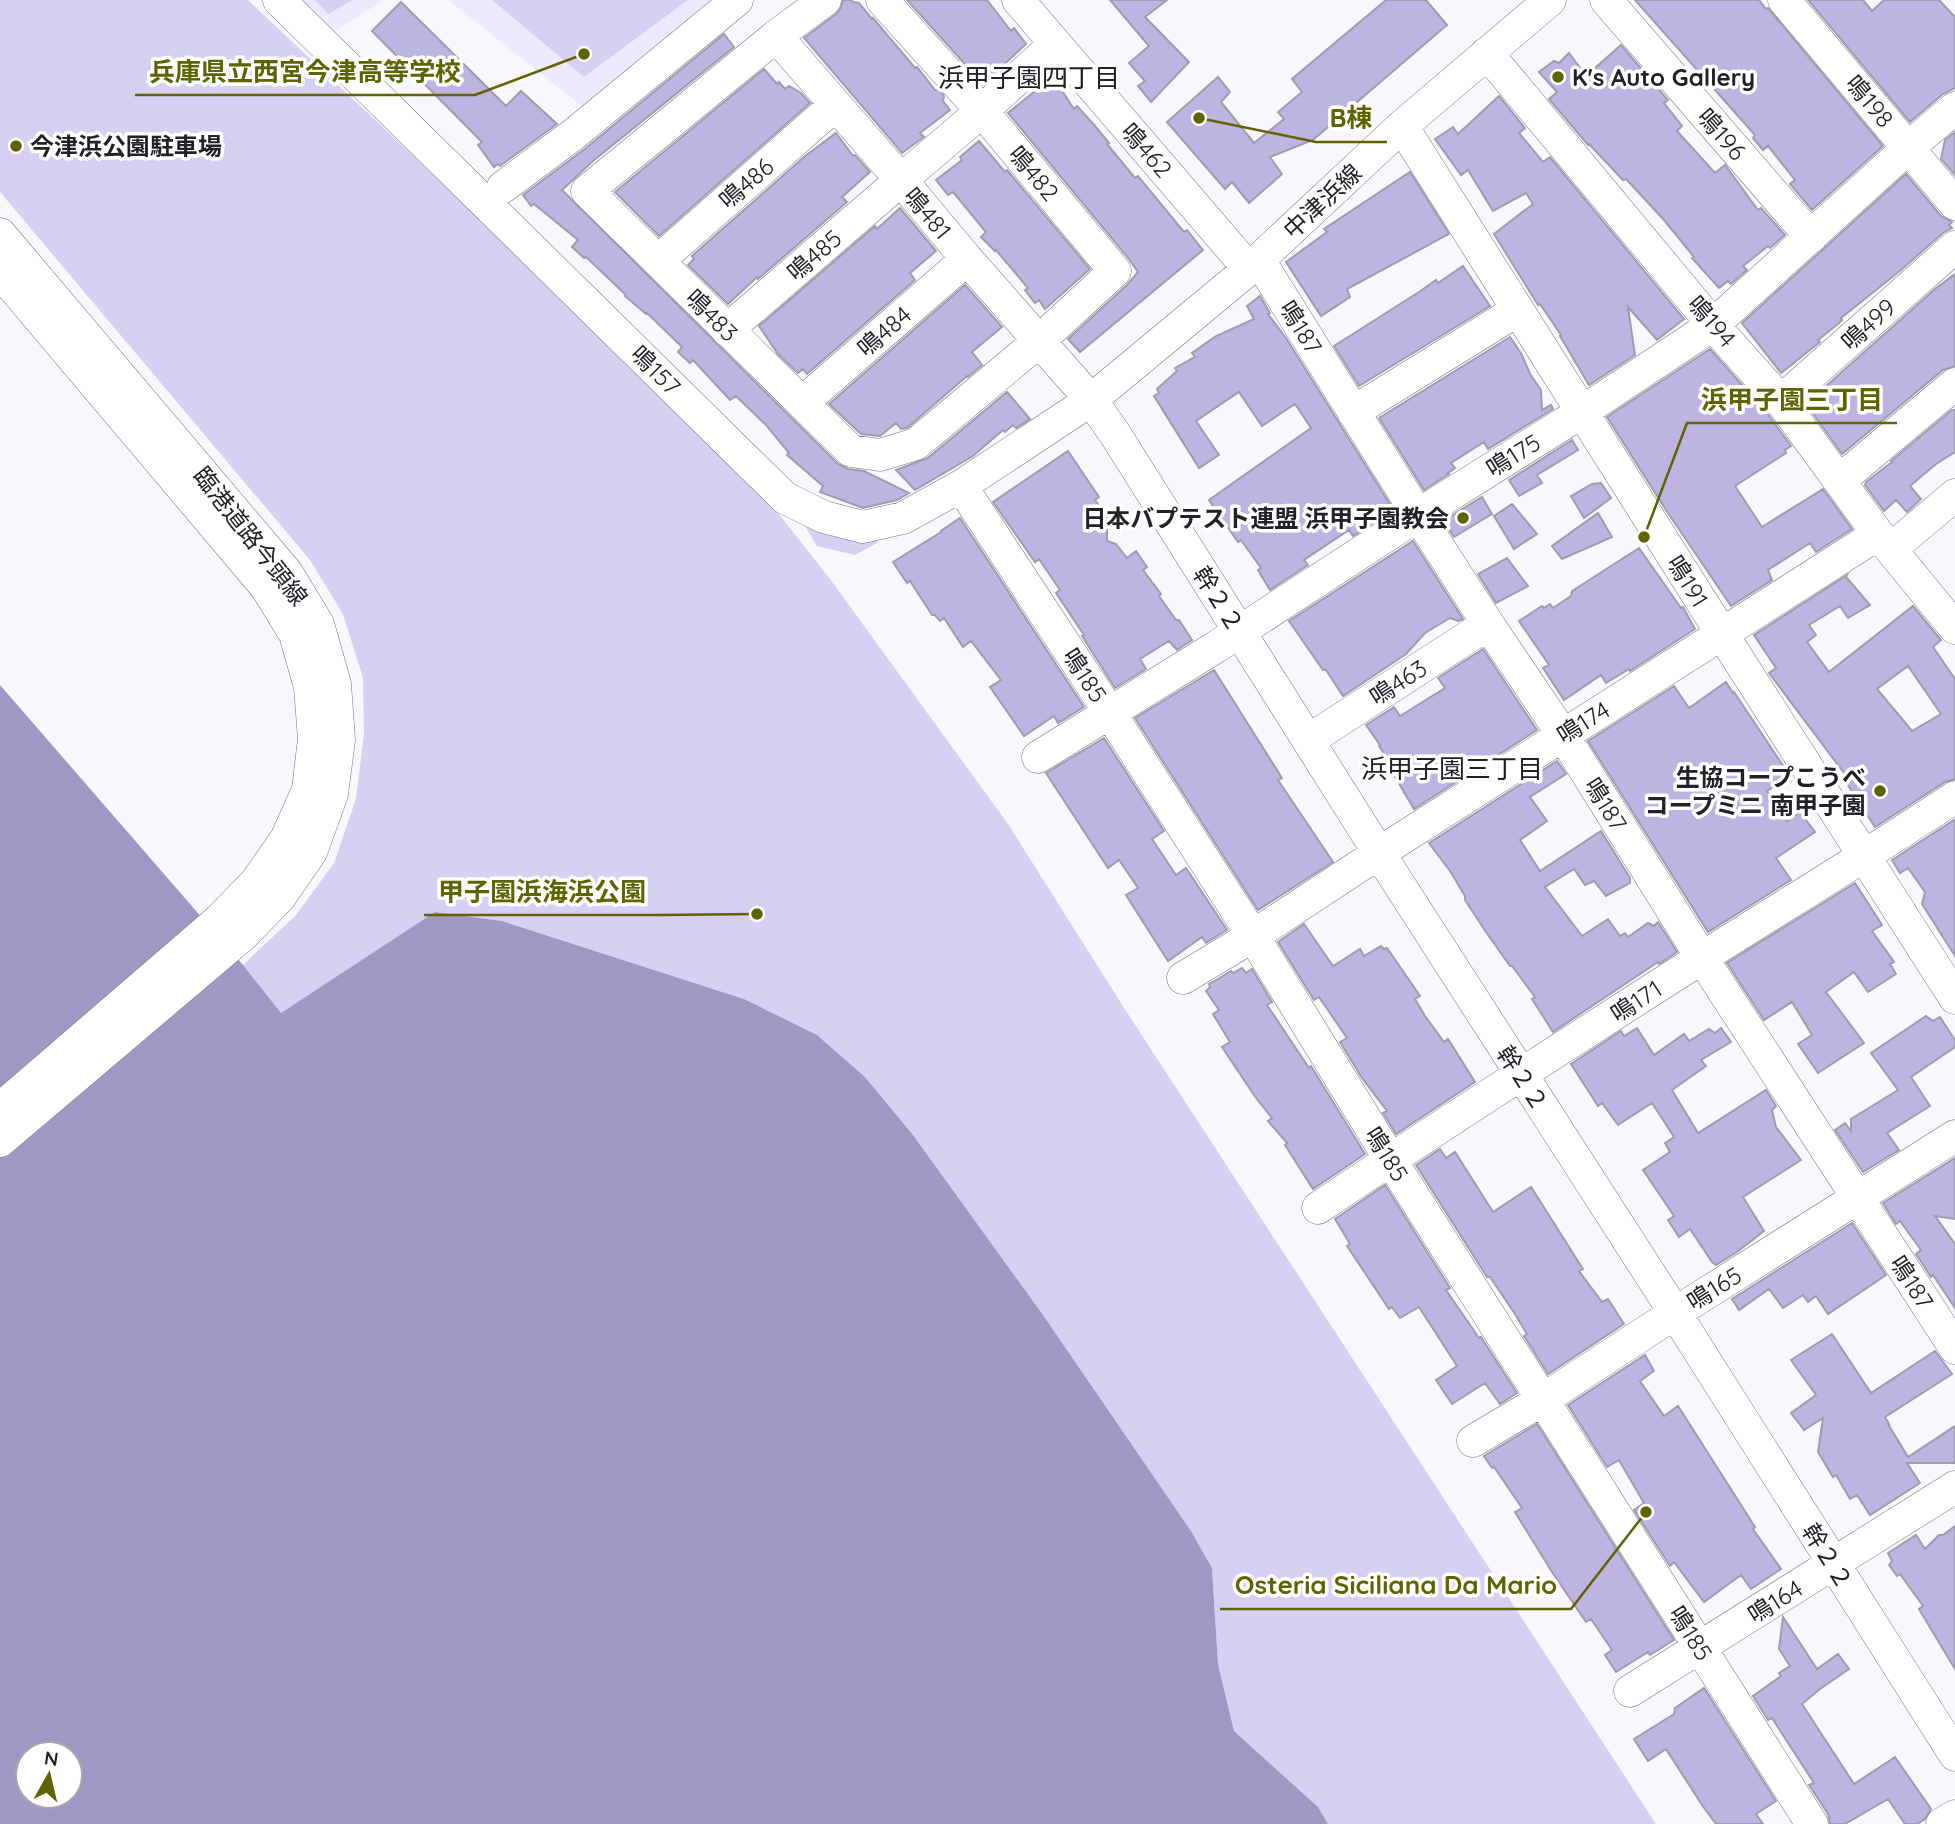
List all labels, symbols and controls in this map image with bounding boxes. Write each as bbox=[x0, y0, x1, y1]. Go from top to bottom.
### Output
callout: 兵庫県立西宮今津高等学校 bbox=[135, 48, 475, 95]
text: 兵庫県立西宮今津高等学校 bbox=[149, 55, 461, 88]
district label: 浜甲子園四丁目 bbox=[938, 61, 1120, 94]
place label: K's Auto Gallery bbox=[1572, 62, 1755, 92]
marker: K's Auto Gallery bbox=[1550, 69, 1566, 85]
street label: 鳴198 bbox=[1839, 69, 1901, 133]
callout: B棟 bbox=[1316, 95, 1387, 142]
text: B棟 bbox=[1329, 101, 1373, 134]
street label: 鳴196 bbox=[1691, 102, 1753, 166]
street label: 鳴462 bbox=[1115, 116, 1179, 184]
place label: 今津浜公園駐車場 bbox=[30, 131, 222, 161]
marker: 今津浜公園駐車場 bbox=[8, 138, 24, 154]
street label: 鳴482 bbox=[1002, 139, 1066, 207]
street label: 鳴486 bbox=[713, 151, 779, 215]
street label: 中津浜線 bbox=[1277, 157, 1367, 245]
street label: 鳴481 bbox=[898, 181, 958, 245]
street label: 鳴485 bbox=[780, 223, 848, 287]
street label: 鳴483 bbox=[679, 282, 745, 348]
street label: 鳴194 bbox=[1681, 289, 1743, 353]
street label: 鳴499 bbox=[1835, 292, 1901, 356]
street label: 鳴187 bbox=[1273, 295, 1329, 359]
street label: 鳴484 bbox=[851, 299, 917, 363]
street label: 鳴157 bbox=[625, 339, 687, 401]
callout: 浜甲子園三丁目 bbox=[1687, 376, 1897, 423]
text: 浜甲子園三丁目 bbox=[1701, 383, 1883, 416]
street label: 鳴175 bbox=[1480, 427, 1546, 483]
street label: 臨港道路今頭線 bbox=[187, 461, 315, 611]
place label: 日本バプテスト連盟 浜甲子園教会 bbox=[1082, 503, 1449, 533]
marker: 日本バプテスト連盟 浜甲子園教会 bbox=[1455, 510, 1471, 526]
street label: 鳴191 bbox=[1661, 550, 1715, 612]
street label: 幹２２ bbox=[1187, 561, 1251, 637]
street label: 鳴185 bbox=[1056, 642, 1114, 708]
street label: 鳴463 bbox=[1364, 652, 1432, 712]
street label: 鳴174 bbox=[1551, 694, 1615, 750]
district label: 浜甲子園三丁目 bbox=[1361, 752, 1543, 785]
place label: 生協コープこうべ コープミニ 南甲子園 bbox=[1645, 762, 1866, 820]
street label: 鳴187 bbox=[1578, 772, 1634, 836]
marker: 生協コープこうべ コープミニ 南甲子園 bbox=[1872, 783, 1888, 799]
callout: 甲子園浜海浜公園 bbox=[424, 868, 660, 915]
text: 甲子園浜海浜公園 bbox=[438, 875, 646, 908]
street label: 鳴171 bbox=[1605, 973, 1667, 1029]
street label: 幹２２ bbox=[1491, 1040, 1555, 1116]
street label: 鳴185 bbox=[1359, 1121, 1415, 1187]
street label: 鳴187 bbox=[1884, 1250, 1940, 1314]
street label: 鳴165 bbox=[1681, 1260, 1747, 1316]
street label: 幹２２ bbox=[1796, 1518, 1860, 1594]
callout: Osteria Siciliana Da Mario bbox=[1220, 1562, 1571, 1609]
text: Osteria Siciliana Da Mario bbox=[1235, 1568, 1557, 1601]
street label: 鳴164 bbox=[1742, 1573, 1808, 1629]
street label: 鳴185 bbox=[1663, 1600, 1719, 1666]
north arrow bbox=[14, 1740, 84, 1810]
text: N bbox=[43, 1745, 60, 1771]

